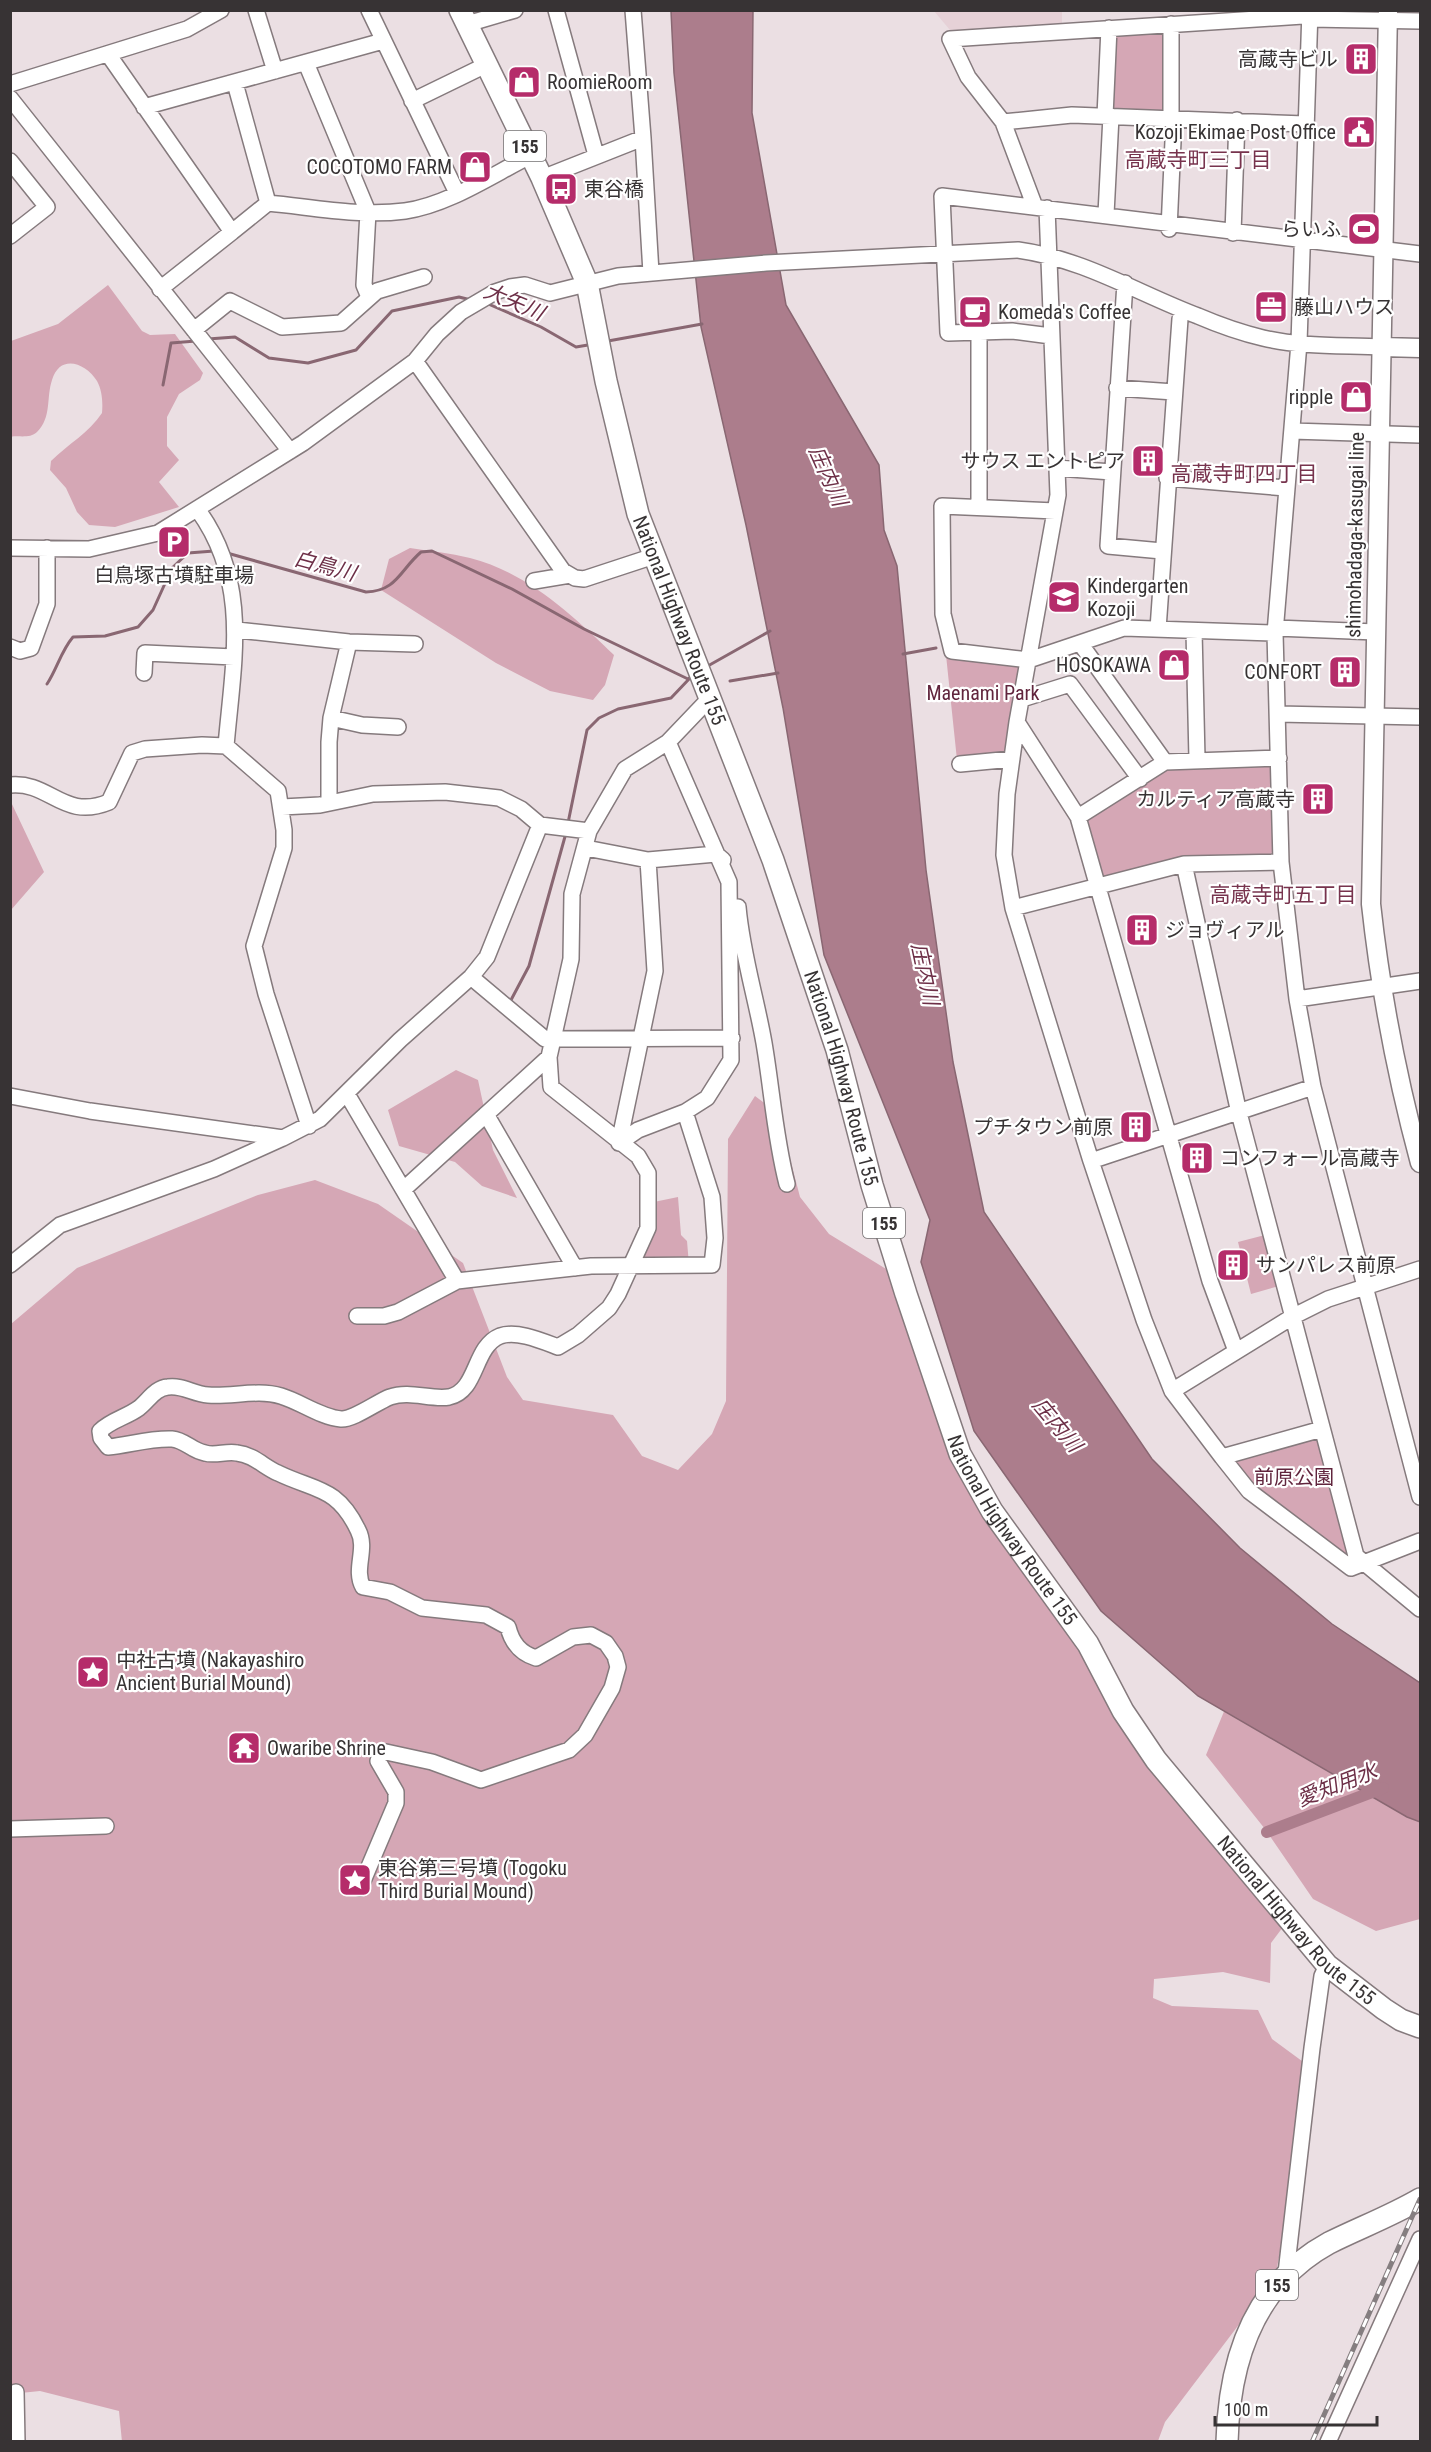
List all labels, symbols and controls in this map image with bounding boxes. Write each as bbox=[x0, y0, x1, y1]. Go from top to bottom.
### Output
building icon: 高蔵寺ビル bbox=[1343, 41, 1379, 77]
place label: 高蔵寺ビル bbox=[1238, 47, 1338, 71]
shop icon: RoomieRoom bbox=[506, 64, 542, 100]
place label: RoomieRoom bbox=[547, 70, 652, 94]
public building icon: Kozoji Ekimae Post Office bbox=[1341, 114, 1377, 150]
place label: Kozoji Ekimae Post Office bbox=[1135, 120, 1336, 144]
road number: 155 bbox=[504, 131, 546, 161]
district label: 高蔵寺町三丁目 bbox=[1125, 148, 1272, 172]
shop icon: COCOTOMO FARM bbox=[457, 149, 493, 185]
place label: COCOTOMO FARM bbox=[306, 155, 452, 179]
bus stop icon: 東谷橋 bbox=[543, 171, 579, 207]
place label: 東谷橋 bbox=[584, 177, 644, 201]
sports icon: らいふ bbox=[1346, 211, 1382, 247]
place label: らいふ bbox=[1281, 217, 1341, 241]
water label: 大矢川 bbox=[480, 279, 550, 326]
office icon: 藤山ハウス bbox=[1253, 289, 1289, 325]
cafe icon: Komeda's Coffee bbox=[957, 294, 993, 330]
place label: 藤山ハウス bbox=[1294, 295, 1394, 319]
place label: Komeda's Coffee bbox=[998, 300, 1131, 324]
shop icon: ripple bbox=[1338, 379, 1374, 415]
place label: ripple bbox=[1289, 385, 1333, 409]
street label: shimohadaga-kasugai line bbox=[1341, 432, 1369, 638]
water label: 庄内川 bbox=[804, 442, 853, 511]
building icon: サウス エントピア bbox=[1130, 443, 1166, 479]
place label: サウス エントピア bbox=[960, 449, 1125, 473]
district label: 高蔵寺町四丁目 bbox=[1171, 462, 1318, 486]
street label: National Highway Route 155 bbox=[628, 512, 731, 729]
parking icon: 白鳥塚古墳駐車場 bbox=[156, 524, 192, 560]
water label: 白鳥川 bbox=[291, 546, 360, 586]
place label: 白鳥塚古墳駐車場 bbox=[94, 563, 254, 587]
place label: Kindergarten Kozoji bbox=[1087, 574, 1188, 621]
school or university icon: Kindergarten Kozoji bbox=[1046, 579, 1082, 615]
shop icon: HOSOKAWA bbox=[1156, 647, 1192, 683]
place label: HOSOKAWA bbox=[1056, 653, 1151, 677]
building icon: CONFORT bbox=[1327, 654, 1363, 690]
place label: CONFORT bbox=[1244, 660, 1322, 684]
park label: Maenami Park bbox=[926, 681, 1040, 705]
building icon: カルティア高蔵寺 bbox=[1300, 781, 1336, 817]
place label: カルティア高蔵寺 bbox=[1136, 787, 1295, 811]
district label: 高蔵寺町五丁目 bbox=[1210, 883, 1357, 907]
building icon: ジョヴィアル bbox=[1124, 912, 1160, 948]
place label: ジョヴィアル bbox=[1165, 918, 1285, 942]
water label: 庄内川 bbox=[907, 941, 944, 1009]
street label: National Highway Route 155 bbox=[799, 967, 884, 1188]
building icon: プチタウン前原 bbox=[1118, 1109, 1154, 1145]
place label: プチタウン前原 bbox=[973, 1115, 1113, 1139]
building icon: コンフォール高蔵寺 bbox=[1179, 1140, 1215, 1176]
place label: コンフォール高蔵寺 bbox=[1220, 1146, 1399, 1170]
road number: 155 bbox=[863, 1208, 905, 1238]
building icon: サンパレス前原 bbox=[1215, 1247, 1251, 1283]
place label: サンパレス前原 bbox=[1256, 1253, 1396, 1277]
water label: 庄内川 bbox=[1028, 1393, 1088, 1458]
street label: National Highway Route 155 bbox=[942, 1432, 1082, 1630]
park label: 前原公園 bbox=[1254, 1465, 1334, 1489]
place label: 中社古墳 (Nakayashiro Ancient Burial Mound) bbox=[116, 1648, 304, 1695]
place icon: 中社古墳 (Nakayashiro Ancient Burial Mound) bbox=[75, 1654, 111, 1690]
temple icon: Owaribe Shrine bbox=[226, 1730, 262, 1766]
place label: Owaribe Shrine bbox=[267, 1736, 386, 1760]
water label: 愛知用水 bbox=[1293, 1758, 1382, 1811]
street label: National Highway Route 155 bbox=[1212, 1831, 1380, 2010]
place label: 東谷第三号墳 (Togoku Third Burial Mound) bbox=[378, 1856, 567, 1903]
place icon: 東谷第三号墳 (Togoku Third Burial Mound) bbox=[337, 1862, 373, 1898]
road number: 155 bbox=[1256, 2270, 1298, 2300]
scale bar bbox=[1215, 2389, 1377, 2427]
text: 100 m bbox=[1224, 2399, 1268, 2420]

